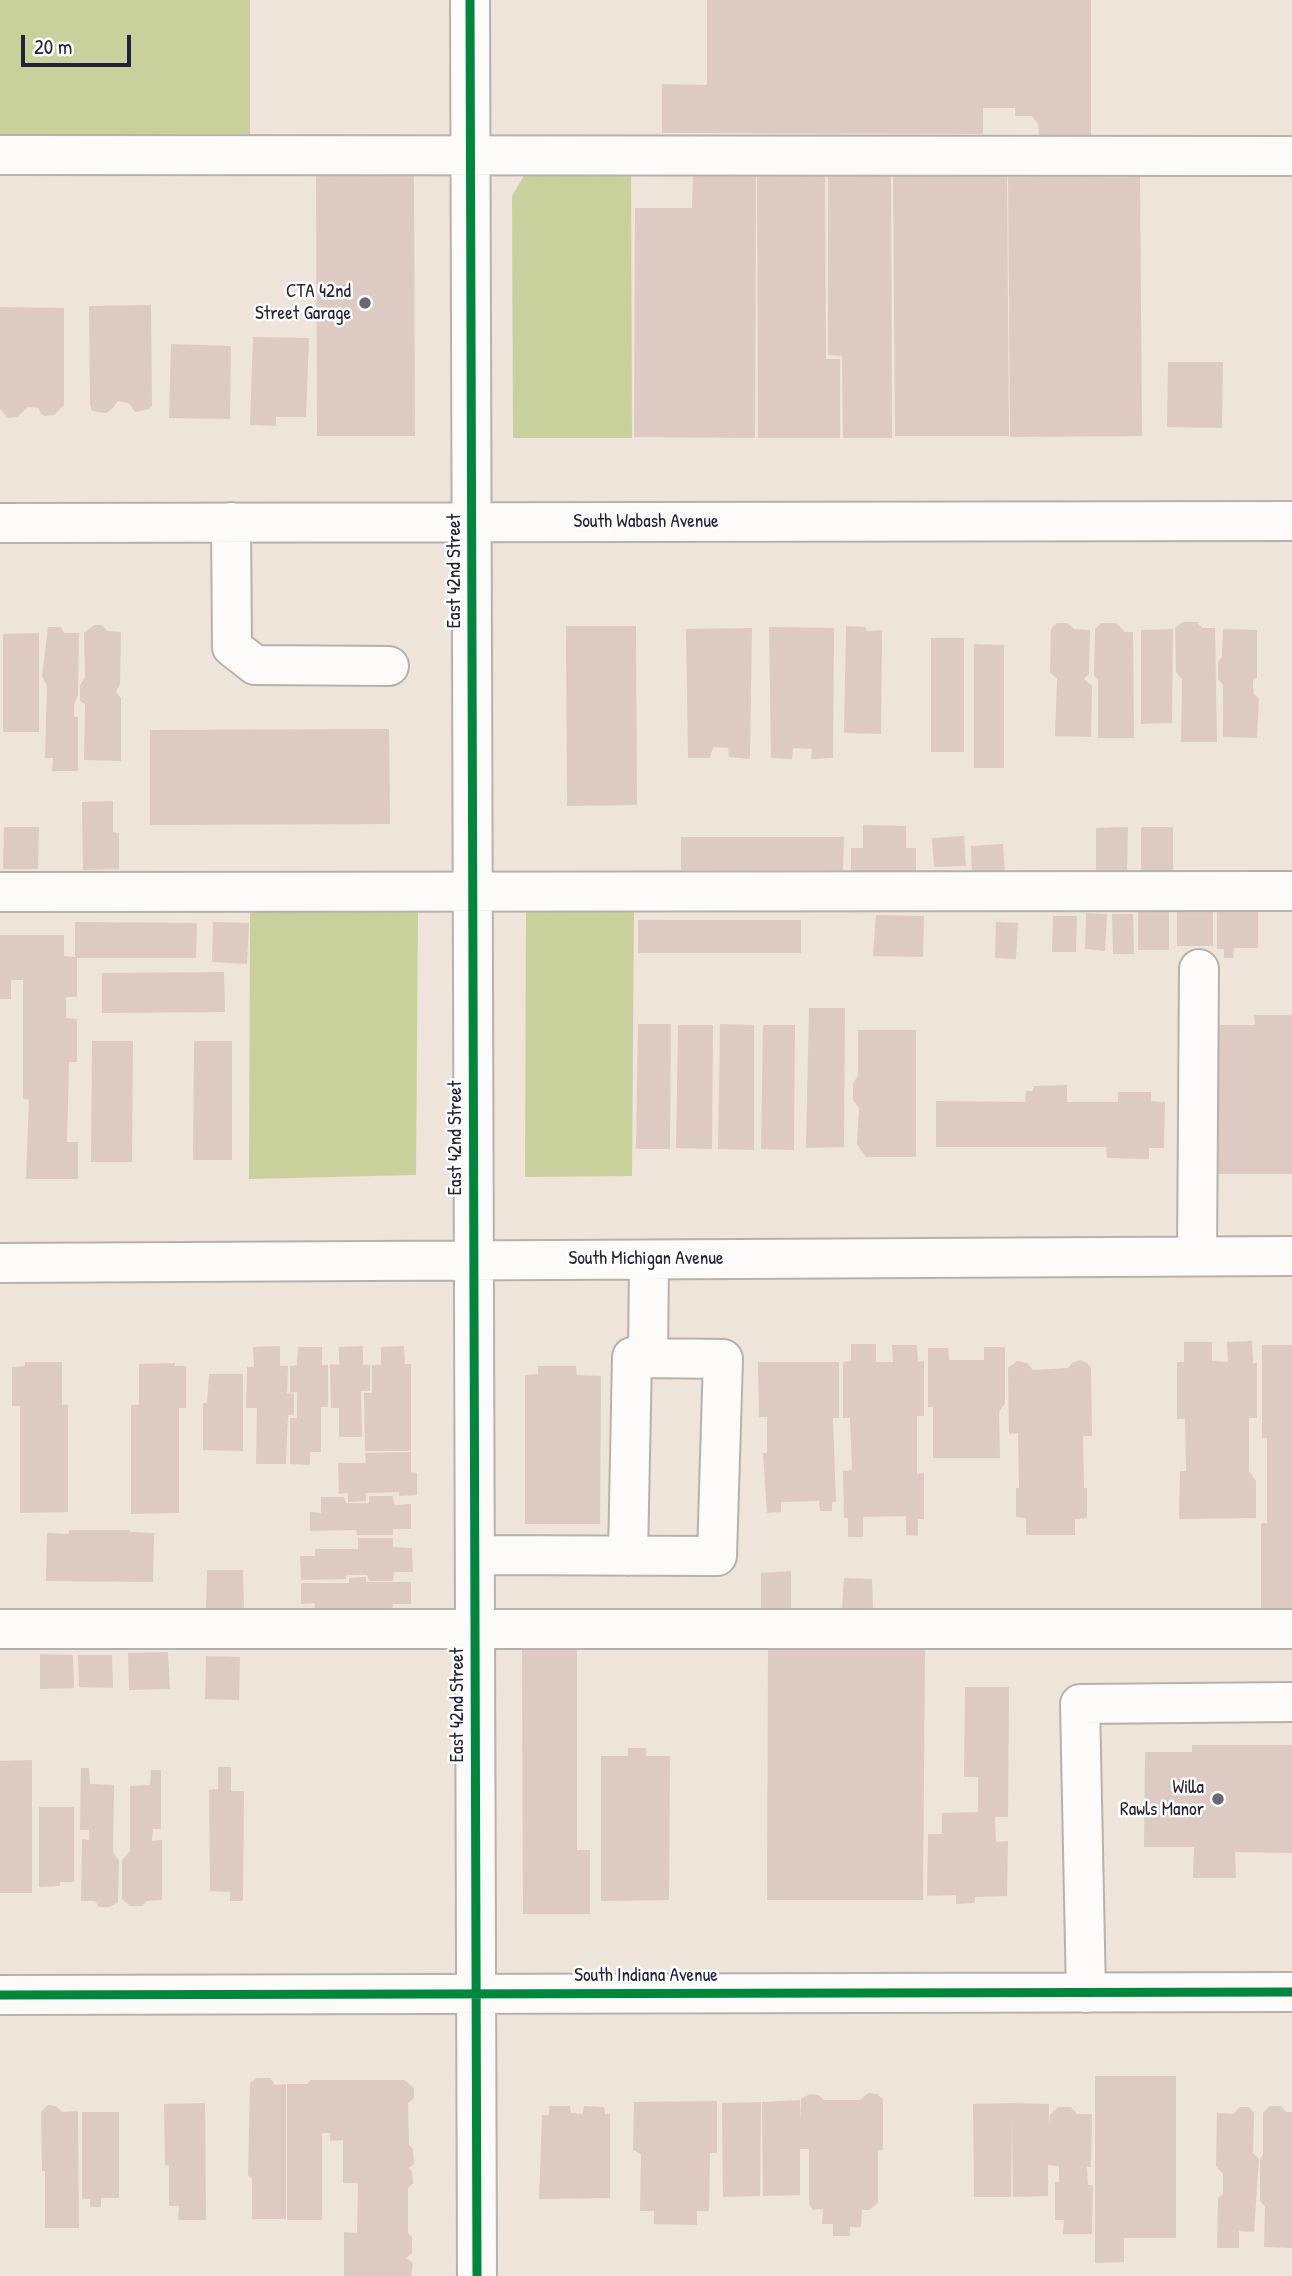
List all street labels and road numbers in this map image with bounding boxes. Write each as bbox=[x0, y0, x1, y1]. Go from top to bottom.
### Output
street label: South Wabash Avenue bbox=[573, 511, 719, 533]
street label: East 42nd Street bbox=[444, 514, 466, 628]
street label: East 42nd Street bbox=[445, 1081, 467, 1195]
street label: South Michigan Avenue bbox=[568, 1248, 724, 1270]
street label: East 42nd Street bbox=[447, 1648, 469, 1762]
street label: South Indiana Avenue bbox=[574, 1965, 718, 1987]

